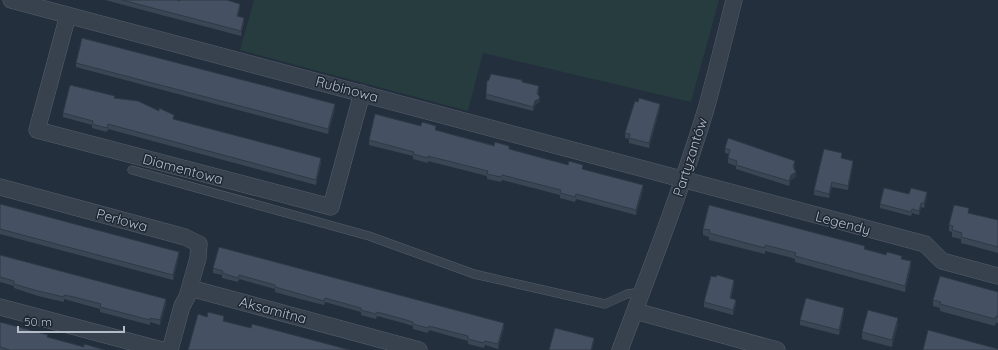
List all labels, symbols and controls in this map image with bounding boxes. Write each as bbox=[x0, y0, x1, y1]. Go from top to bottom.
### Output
street label: Rubinowa bbox=[314, 72, 380, 106]
street label: Partyzantów bbox=[669, 115, 711, 199]
street label: Diamentowa bbox=[141, 150, 225, 188]
street label: Perłowa bbox=[94, 205, 150, 235]
street label: Legendy bbox=[814, 207, 872, 239]
street label: Aksamitna bbox=[237, 292, 309, 328]
scale bar bbox=[18, 308, 124, 334]
text: 50 m bbox=[24, 314, 52, 329]

